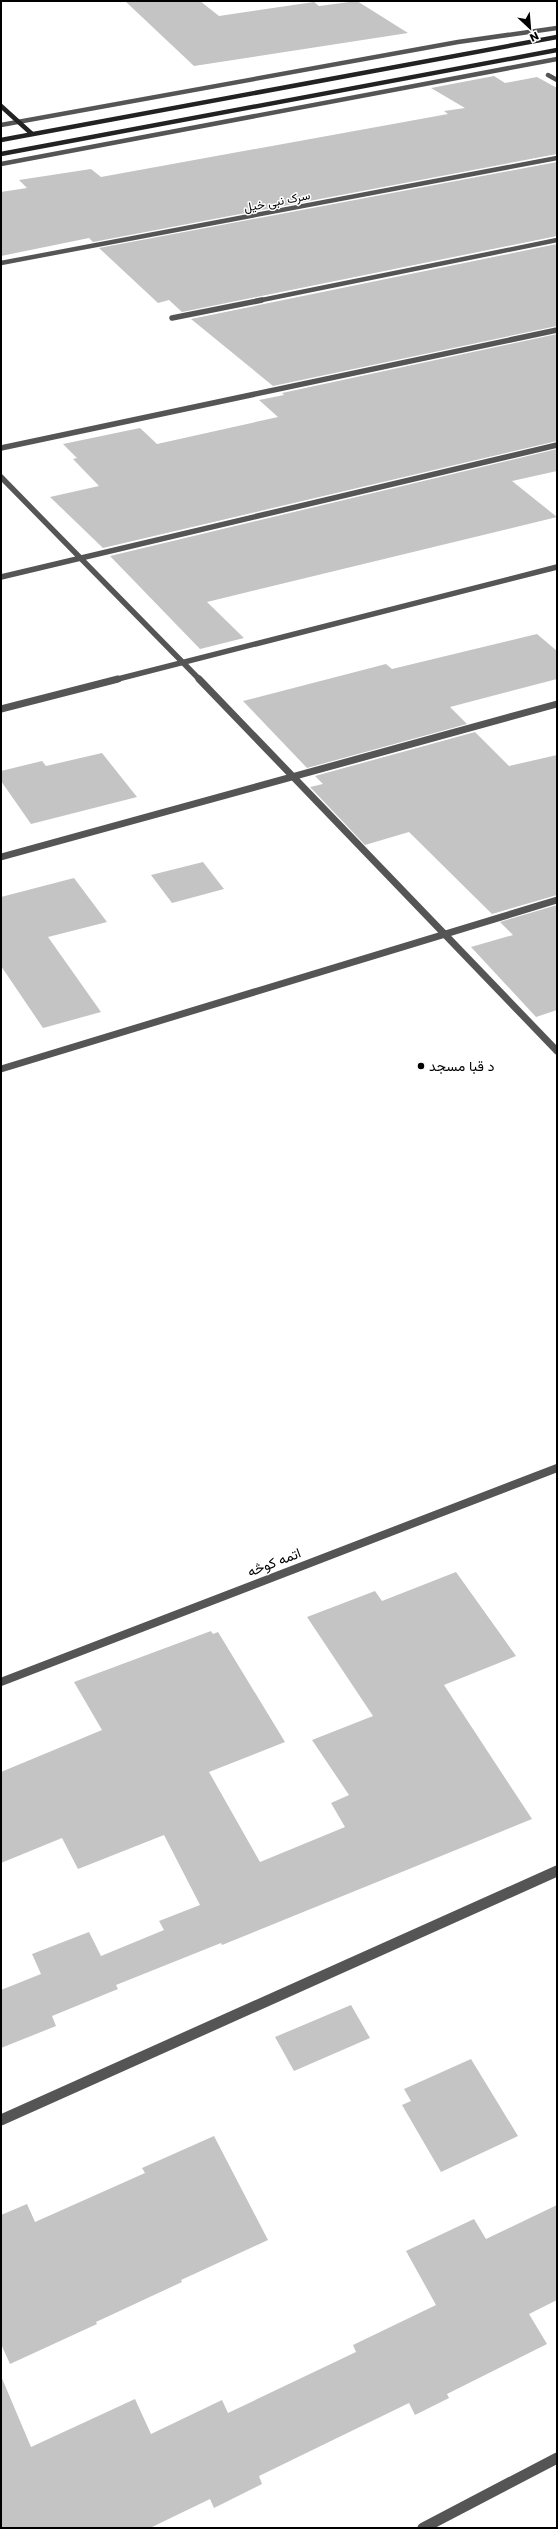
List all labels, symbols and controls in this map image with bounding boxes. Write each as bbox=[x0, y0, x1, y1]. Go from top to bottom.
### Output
north arrow bbox=[510, 8, 550, 48]
text: N bbox=[527, 28, 542, 46]
street label: سرک نبی خیل bbox=[242, 186, 312, 216]
place label: د قبا مسجد bbox=[429, 1056, 495, 1076]
marker: د قبا مسجد bbox=[416, 1061, 426, 1071]
street label: اتمه کوڅه bbox=[244, 1543, 304, 1581]

